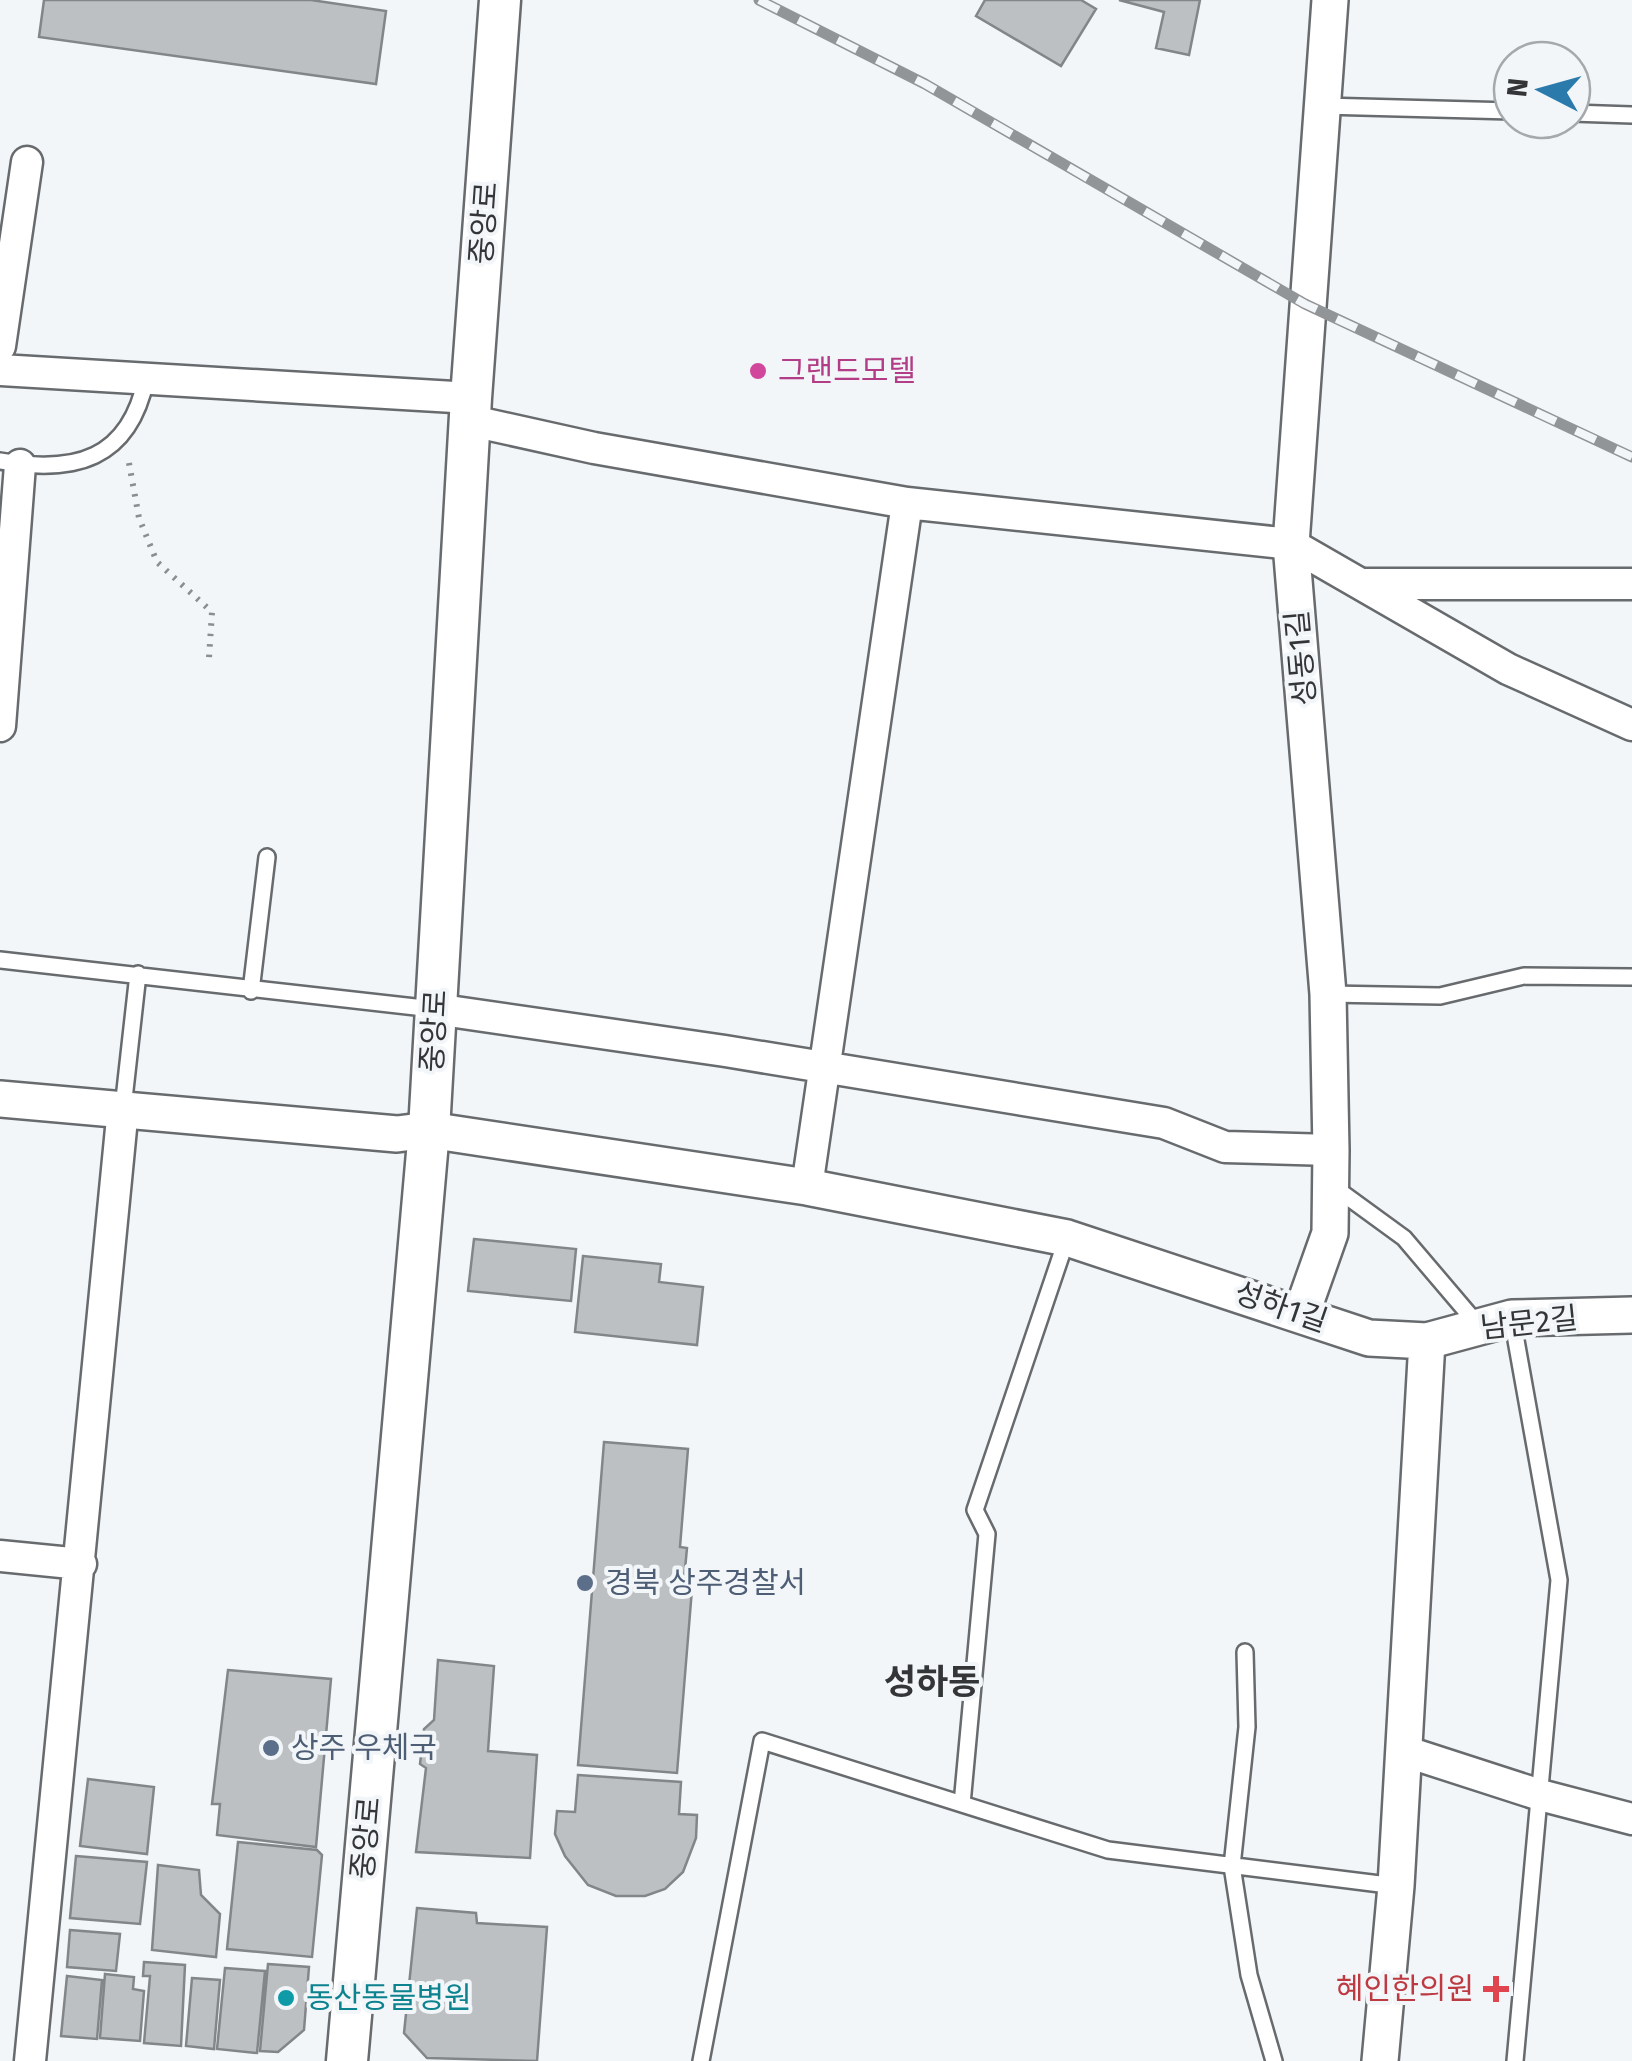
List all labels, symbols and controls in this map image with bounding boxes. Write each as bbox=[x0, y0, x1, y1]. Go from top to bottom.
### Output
north arrow bbox=[1492, 40, 1592, 140]
text: N bbox=[1500, 76, 1535, 98]
street label: 중앙로 bbox=[463, 180, 505, 266]
place label: 그랜드모텔 bbox=[778, 353, 916, 389]
marker: 그랜드모텔 bbox=[747, 360, 769, 382]
street label: 성동1길 bbox=[1279, 609, 1323, 707]
street label: 중앙로 bbox=[414, 989, 454, 1073]
street label: 성하1길 bbox=[1230, 1274, 1332, 1340]
street label: 남문2길 bbox=[1479, 1300, 1579, 1346]
place label: 경북 상주경찰서 bbox=[605, 1565, 806, 1601]
marker: 경북 상주경찰서 bbox=[574, 1572, 596, 1594]
district label: 성하동 bbox=[884, 1661, 980, 1703]
place label: 상주 우체국 bbox=[291, 1730, 437, 1766]
marker: 상주 우체국 bbox=[260, 1737, 282, 1759]
street label: 중앙로 bbox=[344, 1795, 388, 1881]
place label: 혜인한의원 bbox=[1336, 1971, 1474, 2007]
marker: 혜인한의원 bbox=[1483, 1976, 1509, 2002]
place label: 동산동물병원 bbox=[306, 1980, 472, 2016]
marker: 동산동물병원 bbox=[275, 1987, 297, 2009]

